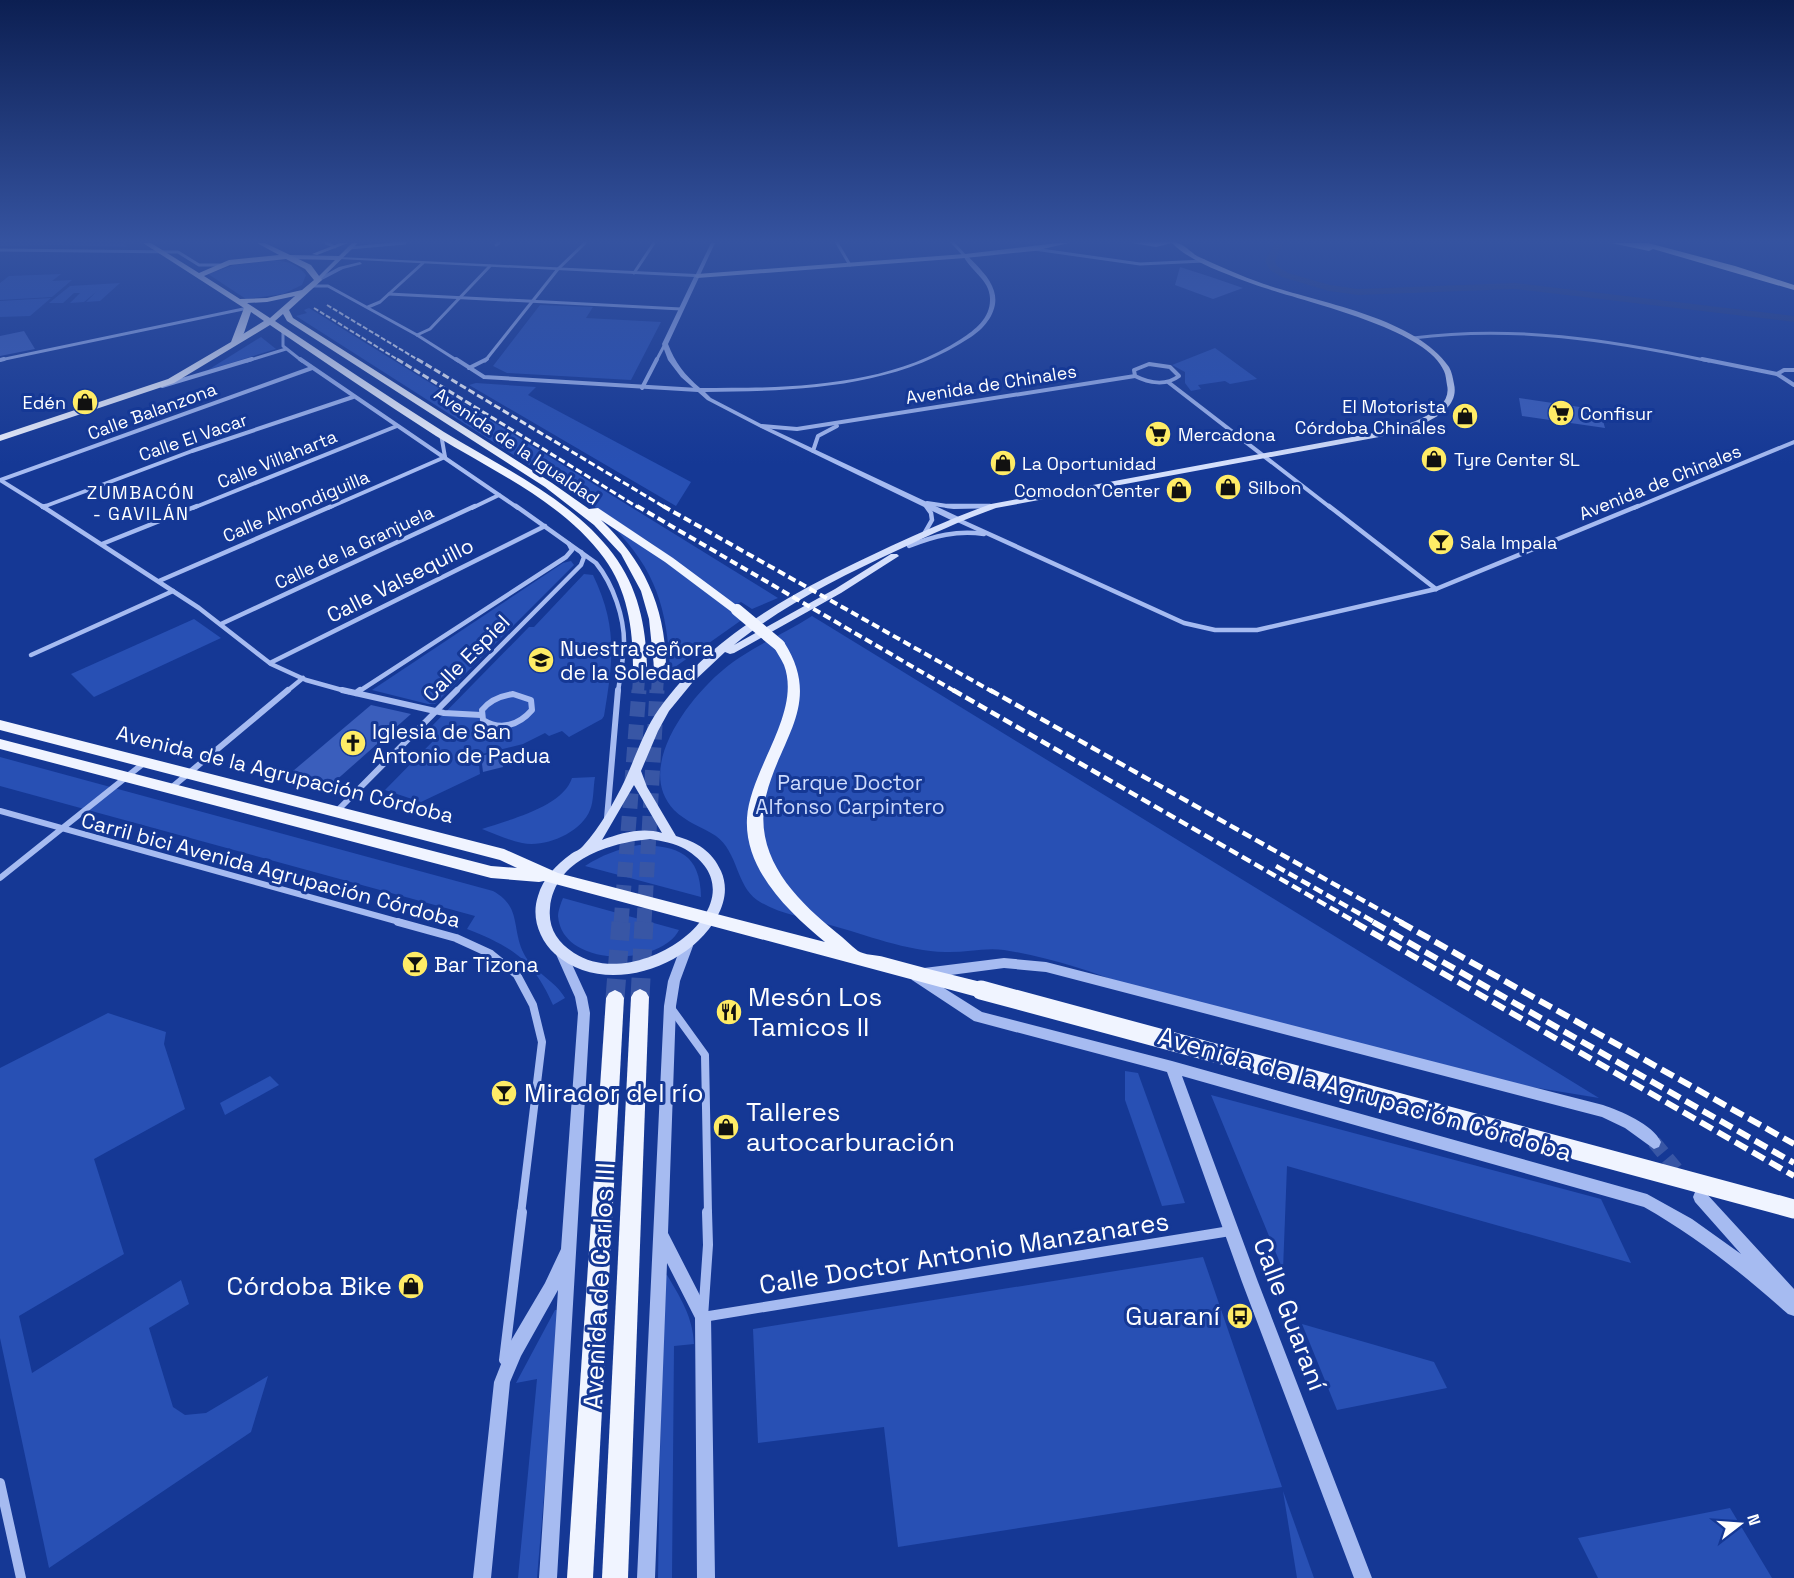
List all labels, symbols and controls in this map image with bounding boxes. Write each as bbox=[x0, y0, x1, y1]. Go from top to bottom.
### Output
street label: Avenida de Chinales bbox=[904, 359, 1078, 409]
street label: Calle Balanzona bbox=[84, 377, 220, 445]
street label: Avenida de la Igualdad bbox=[430, 382, 604, 510]
shop icon: Edén bbox=[70, 387, 100, 417]
place label: Edén bbox=[23, 391, 66, 414]
place label: El Motorista Córdoba Chinales bbox=[1295, 395, 1446, 439]
supermarket icon: Confisur bbox=[1546, 398, 1576, 428]
shop icon: El Motorista Córdoba Chinales bbox=[1450, 401, 1480, 431]
place label: Confisur bbox=[1580, 402, 1653, 425]
street label: Calle El Vacar bbox=[136, 408, 251, 466]
supermarket icon: Mercadona bbox=[1143, 419, 1173, 449]
place label: Mercadona bbox=[1178, 423, 1276, 446]
street label: Calle Villaharta bbox=[214, 425, 340, 493]
street label: Avenida de Chinales bbox=[1576, 439, 1744, 525]
shop icon: Tyre Center SL bbox=[1419, 444, 1449, 474]
shop icon: La Oportunidad bbox=[988, 448, 1018, 478]
place label: Tyre Center SL bbox=[1454, 448, 1580, 471]
place label: La Oportunidad bbox=[1022, 452, 1156, 475]
street label: Calle Alhondiguilla bbox=[219, 465, 373, 547]
shop icon: Silbon bbox=[1213, 472, 1243, 502]
shop icon: Comodon Center bbox=[1164, 475, 1194, 505]
place label: Silbon bbox=[1248, 476, 1302, 499]
place label: Comodon Center bbox=[1014, 479, 1160, 502]
district label: ZUMBACÓN - GAVILÁN bbox=[87, 481, 195, 525]
street label: Calle de la Granjuela bbox=[271, 500, 437, 594]
bar icon: Sala Impala bbox=[1426, 527, 1456, 557]
street label: Calle Valsequillo bbox=[322, 531, 478, 629]
place label: Sala Impala bbox=[1460, 531, 1557, 554]
street label: Calle Espiel bbox=[417, 609, 515, 707]
place label: Nuestra señora de la Soledad bbox=[560, 635, 714, 686]
school or university icon: Nuestra señora de la Soledad bbox=[526, 645, 556, 675]
place label: Iglesia de San Antonio de Padua bbox=[372, 718, 550, 769]
street label: Avenida de la Agrupación Córdoba bbox=[114, 719, 456, 829]
church icon: Iglesia de San Antonio de Padua bbox=[338, 728, 368, 758]
park label: Parque Doctor Alfonso Carpintero bbox=[755, 769, 945, 820]
street label: Carril bici Avenida Agrupación Córdoba bbox=[79, 806, 463, 934]
bar icon: Bar Tizona bbox=[400, 949, 430, 979]
place label: Bar Tizona bbox=[434, 951, 539, 978]
place label: Mesón Los Tamicos II bbox=[748, 980, 882, 1044]
restaurant icon: Mesón Los Tamicos II bbox=[714, 997, 744, 1027]
street label: Avenida de la Agrupación Córdoba bbox=[1154, 1018, 1576, 1170]
place label: Mirador del río bbox=[524, 1076, 704, 1110]
bar icon: Mirador del río bbox=[489, 1078, 519, 1108]
place label: Talleres autocarburación bbox=[746, 1095, 955, 1159]
shop icon: Talleres autocarburación bbox=[711, 1112, 741, 1142]
street label: Avenida de Carlos III bbox=[576, 1161, 622, 1411]
street label: Calle Doctor Antonio Manzanares bbox=[757, 1204, 1171, 1302]
street label: Calle Guaraní bbox=[1245, 1233, 1335, 1396]
place label: Córdoba Bike bbox=[226, 1269, 392, 1303]
shop icon: Córdoba Bike bbox=[396, 1271, 426, 1301]
place label: Guaraní bbox=[1125, 1299, 1221, 1333]
bus stop icon: Guaraní bbox=[1225, 1301, 1255, 1331]
north arrow bbox=[1710, 1494, 1770, 1554]
text: N bbox=[1742, 1512, 1765, 1528]

